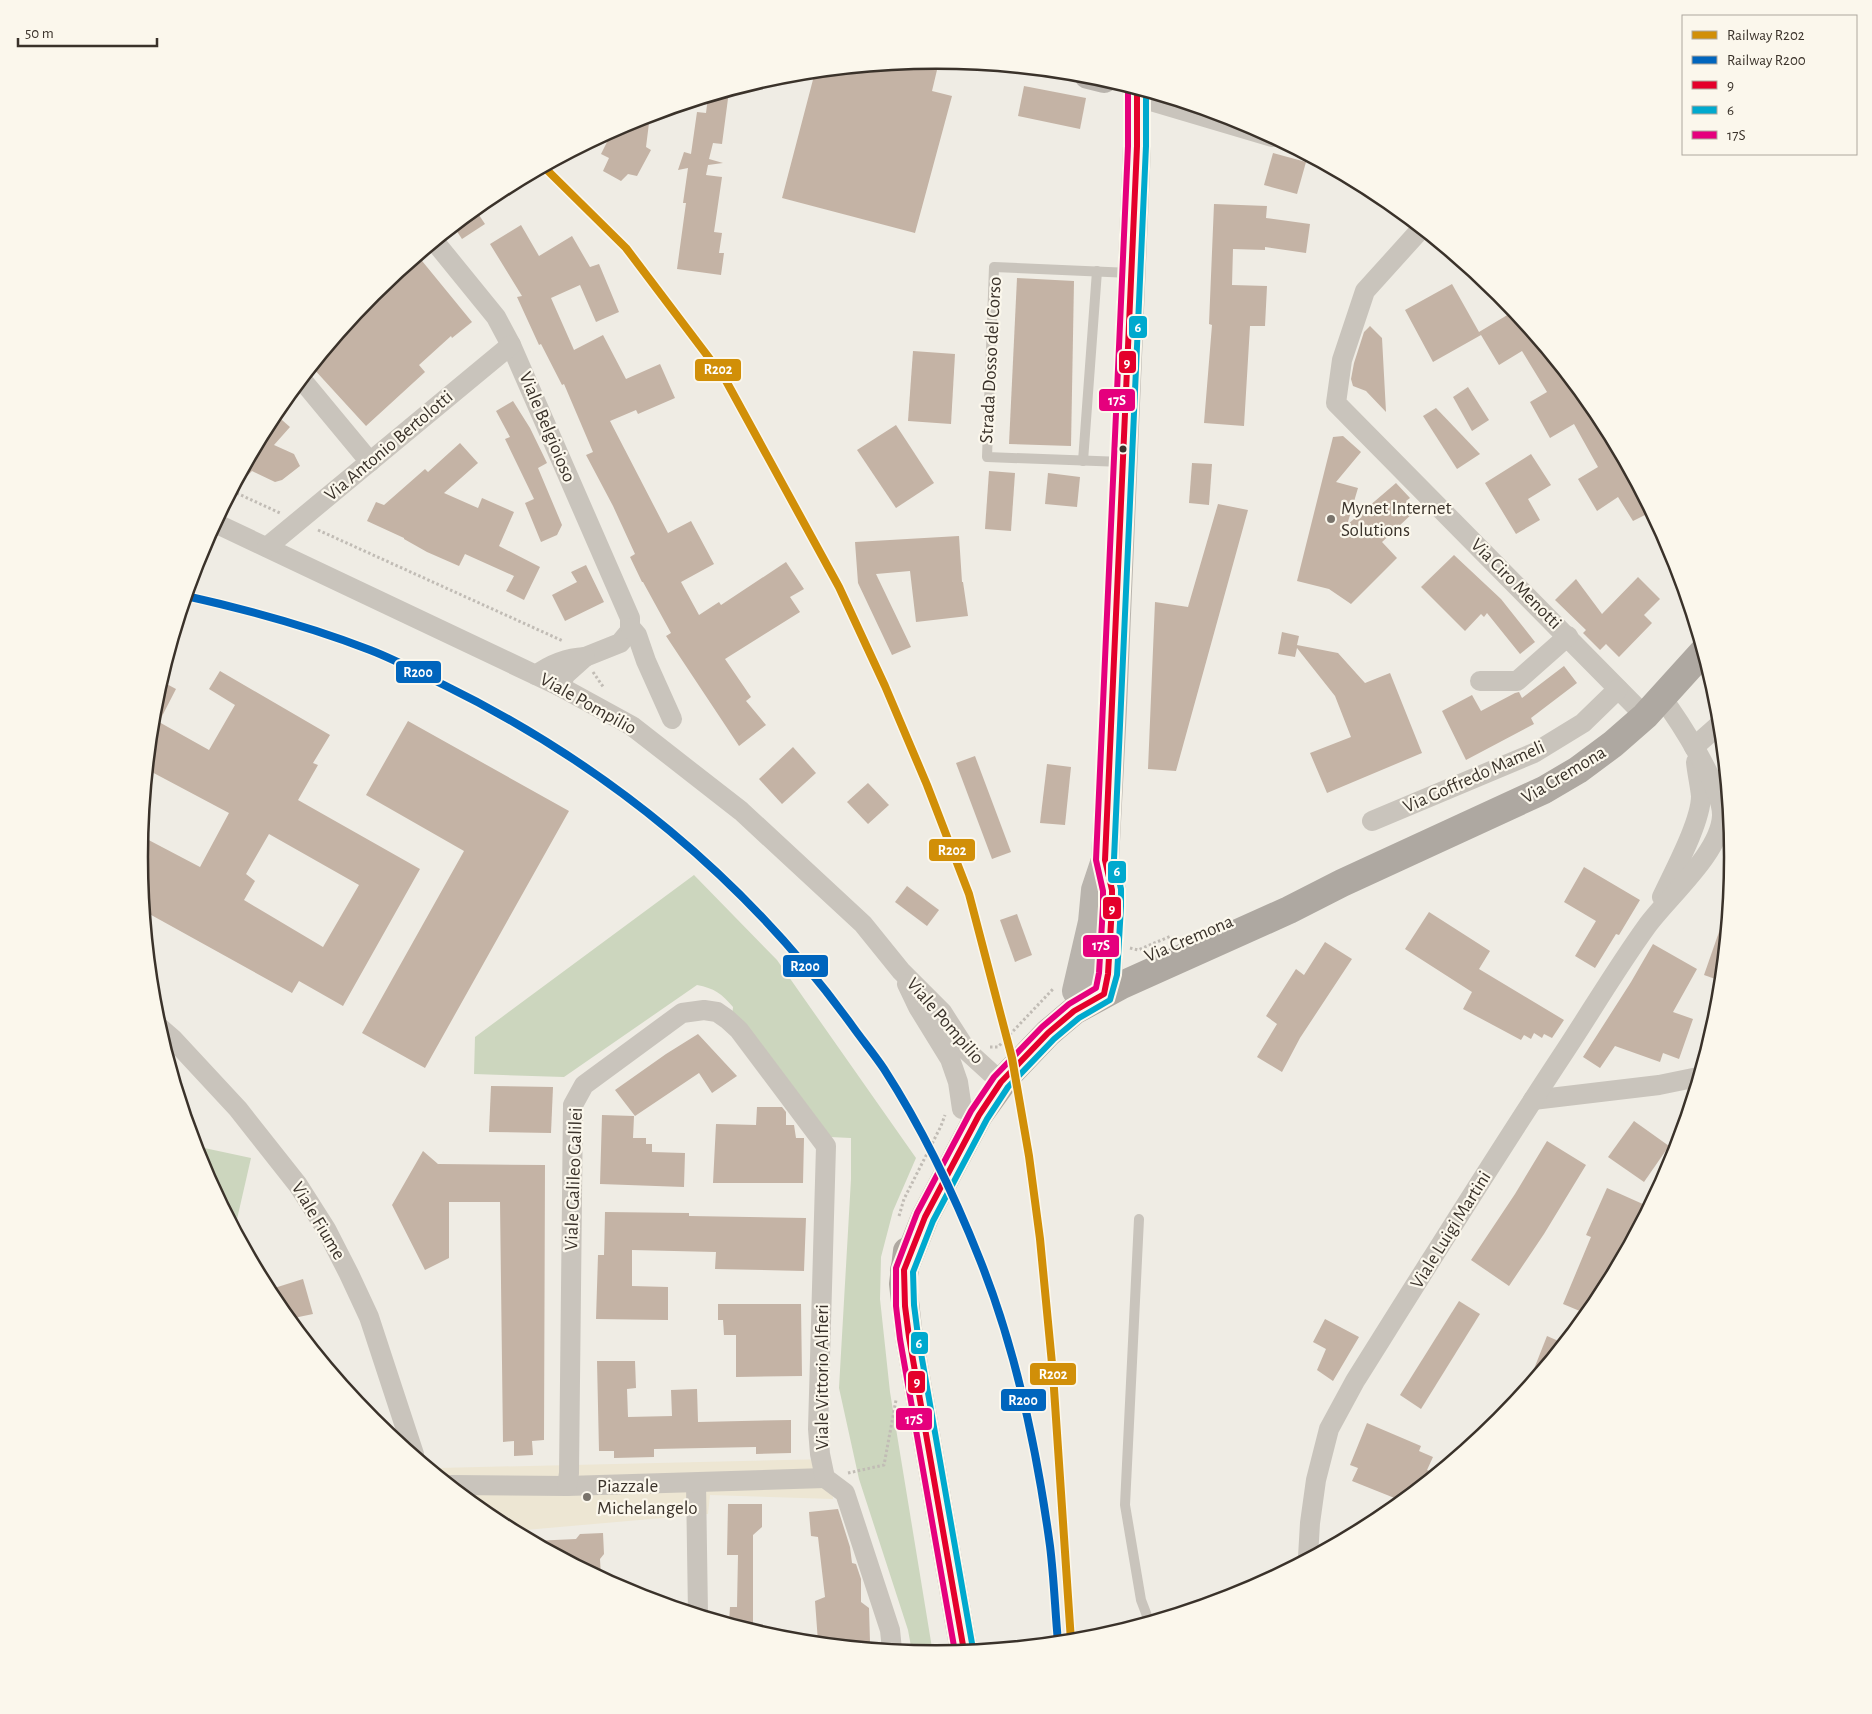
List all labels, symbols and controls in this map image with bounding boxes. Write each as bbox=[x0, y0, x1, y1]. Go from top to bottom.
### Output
scale bar bbox=[18, 15, 156, 47]
legend bbox=[1682, 15, 1857, 155]
text: 50 m bbox=[25, 26, 54, 41]
text: Railway R202 bbox=[1727, 28, 1805, 43]
text: Railway R200 bbox=[1727, 53, 1806, 68]
text: 9 bbox=[1727, 78, 1734, 93]
text: 6 bbox=[1727, 103, 1734, 118]
text: 17S bbox=[1727, 128, 1746, 143]
street label: Strada Dosso del Corso bbox=[977, 276, 1005, 444]
line badge: 6 bbox=[1128, 315, 1148, 339]
text: 6 bbox=[1135, 321, 1142, 335]
line badge: 9 bbox=[1118, 350, 1137, 374]
text: 9 bbox=[1124, 356, 1131, 370]
line badge: R202 bbox=[694, 358, 742, 382]
text: R202 bbox=[704, 363, 733, 377]
street label: Viale Belgioioso bbox=[515, 369, 579, 485]
street label: Via Antonio Bertolotti bbox=[321, 387, 457, 505]
line badge: 17S bbox=[1098, 388, 1136, 412]
text: 17S bbox=[1108, 394, 1126, 408]
unlabelled marker bbox=[1118, 444, 1128, 454]
place label: Mynet Internet Solutions bbox=[1341, 499, 1452, 540]
marker: Mynet Internet Solutions bbox=[1325, 513, 1337, 525]
street label: Via Ciro Menotti bbox=[1467, 535, 1565, 633]
line badge: R200 bbox=[395, 660, 442, 684]
text: R200 bbox=[403, 666, 433, 680]
street label: Viale Pompilio bbox=[537, 670, 639, 738]
street label: Via Goffredo Mameli bbox=[1400, 737, 1548, 817]
street label: Via Cremona bbox=[1519, 742, 1610, 807]
line badge: R202 bbox=[928, 838, 976, 862]
text: R202 bbox=[938, 844, 967, 858]
line badge: 6 bbox=[1107, 860, 1127, 884]
text: 6 bbox=[1114, 865, 1121, 879]
line badge: 9 bbox=[1102, 896, 1122, 920]
text: 9 bbox=[1109, 902, 1116, 916]
street label: Via Cremona bbox=[1142, 912, 1236, 966]
line badge: 17S bbox=[1082, 934, 1120, 958]
text: 17S bbox=[1092, 939, 1110, 953]
line badge: R200 bbox=[782, 954, 829, 978]
text: R200 bbox=[790, 960, 820, 974]
street label: Viale Pompilio bbox=[903, 974, 987, 1068]
street label: Viale Galileo Galilei bbox=[562, 1107, 586, 1251]
street label: Viale Luigi Martini bbox=[1407, 1168, 1495, 1292]
street label: Viale Fiume bbox=[287, 1179, 349, 1263]
street label: Viale Vittorio Alfieri bbox=[813, 1304, 832, 1450]
line badge: 6 bbox=[910, 1331, 929, 1355]
text: 6 bbox=[916, 1337, 923, 1351]
line badge: R202 bbox=[1029, 1362, 1077, 1386]
text: R202 bbox=[1039, 1368, 1068, 1382]
line badge: 9 bbox=[907, 1370, 926, 1394]
text: 9 bbox=[914, 1375, 921, 1389]
line badge: R200 bbox=[1000, 1388, 1047, 1412]
text: R200 bbox=[1008, 1394, 1038, 1408]
line badge: 17S bbox=[895, 1407, 933, 1431]
text: 17S bbox=[905, 1413, 923, 1427]
place label: Piazzale Michelangelo bbox=[597, 1477, 698, 1518]
marker: Piazzale Michelangelo bbox=[581, 1491, 593, 1503]

